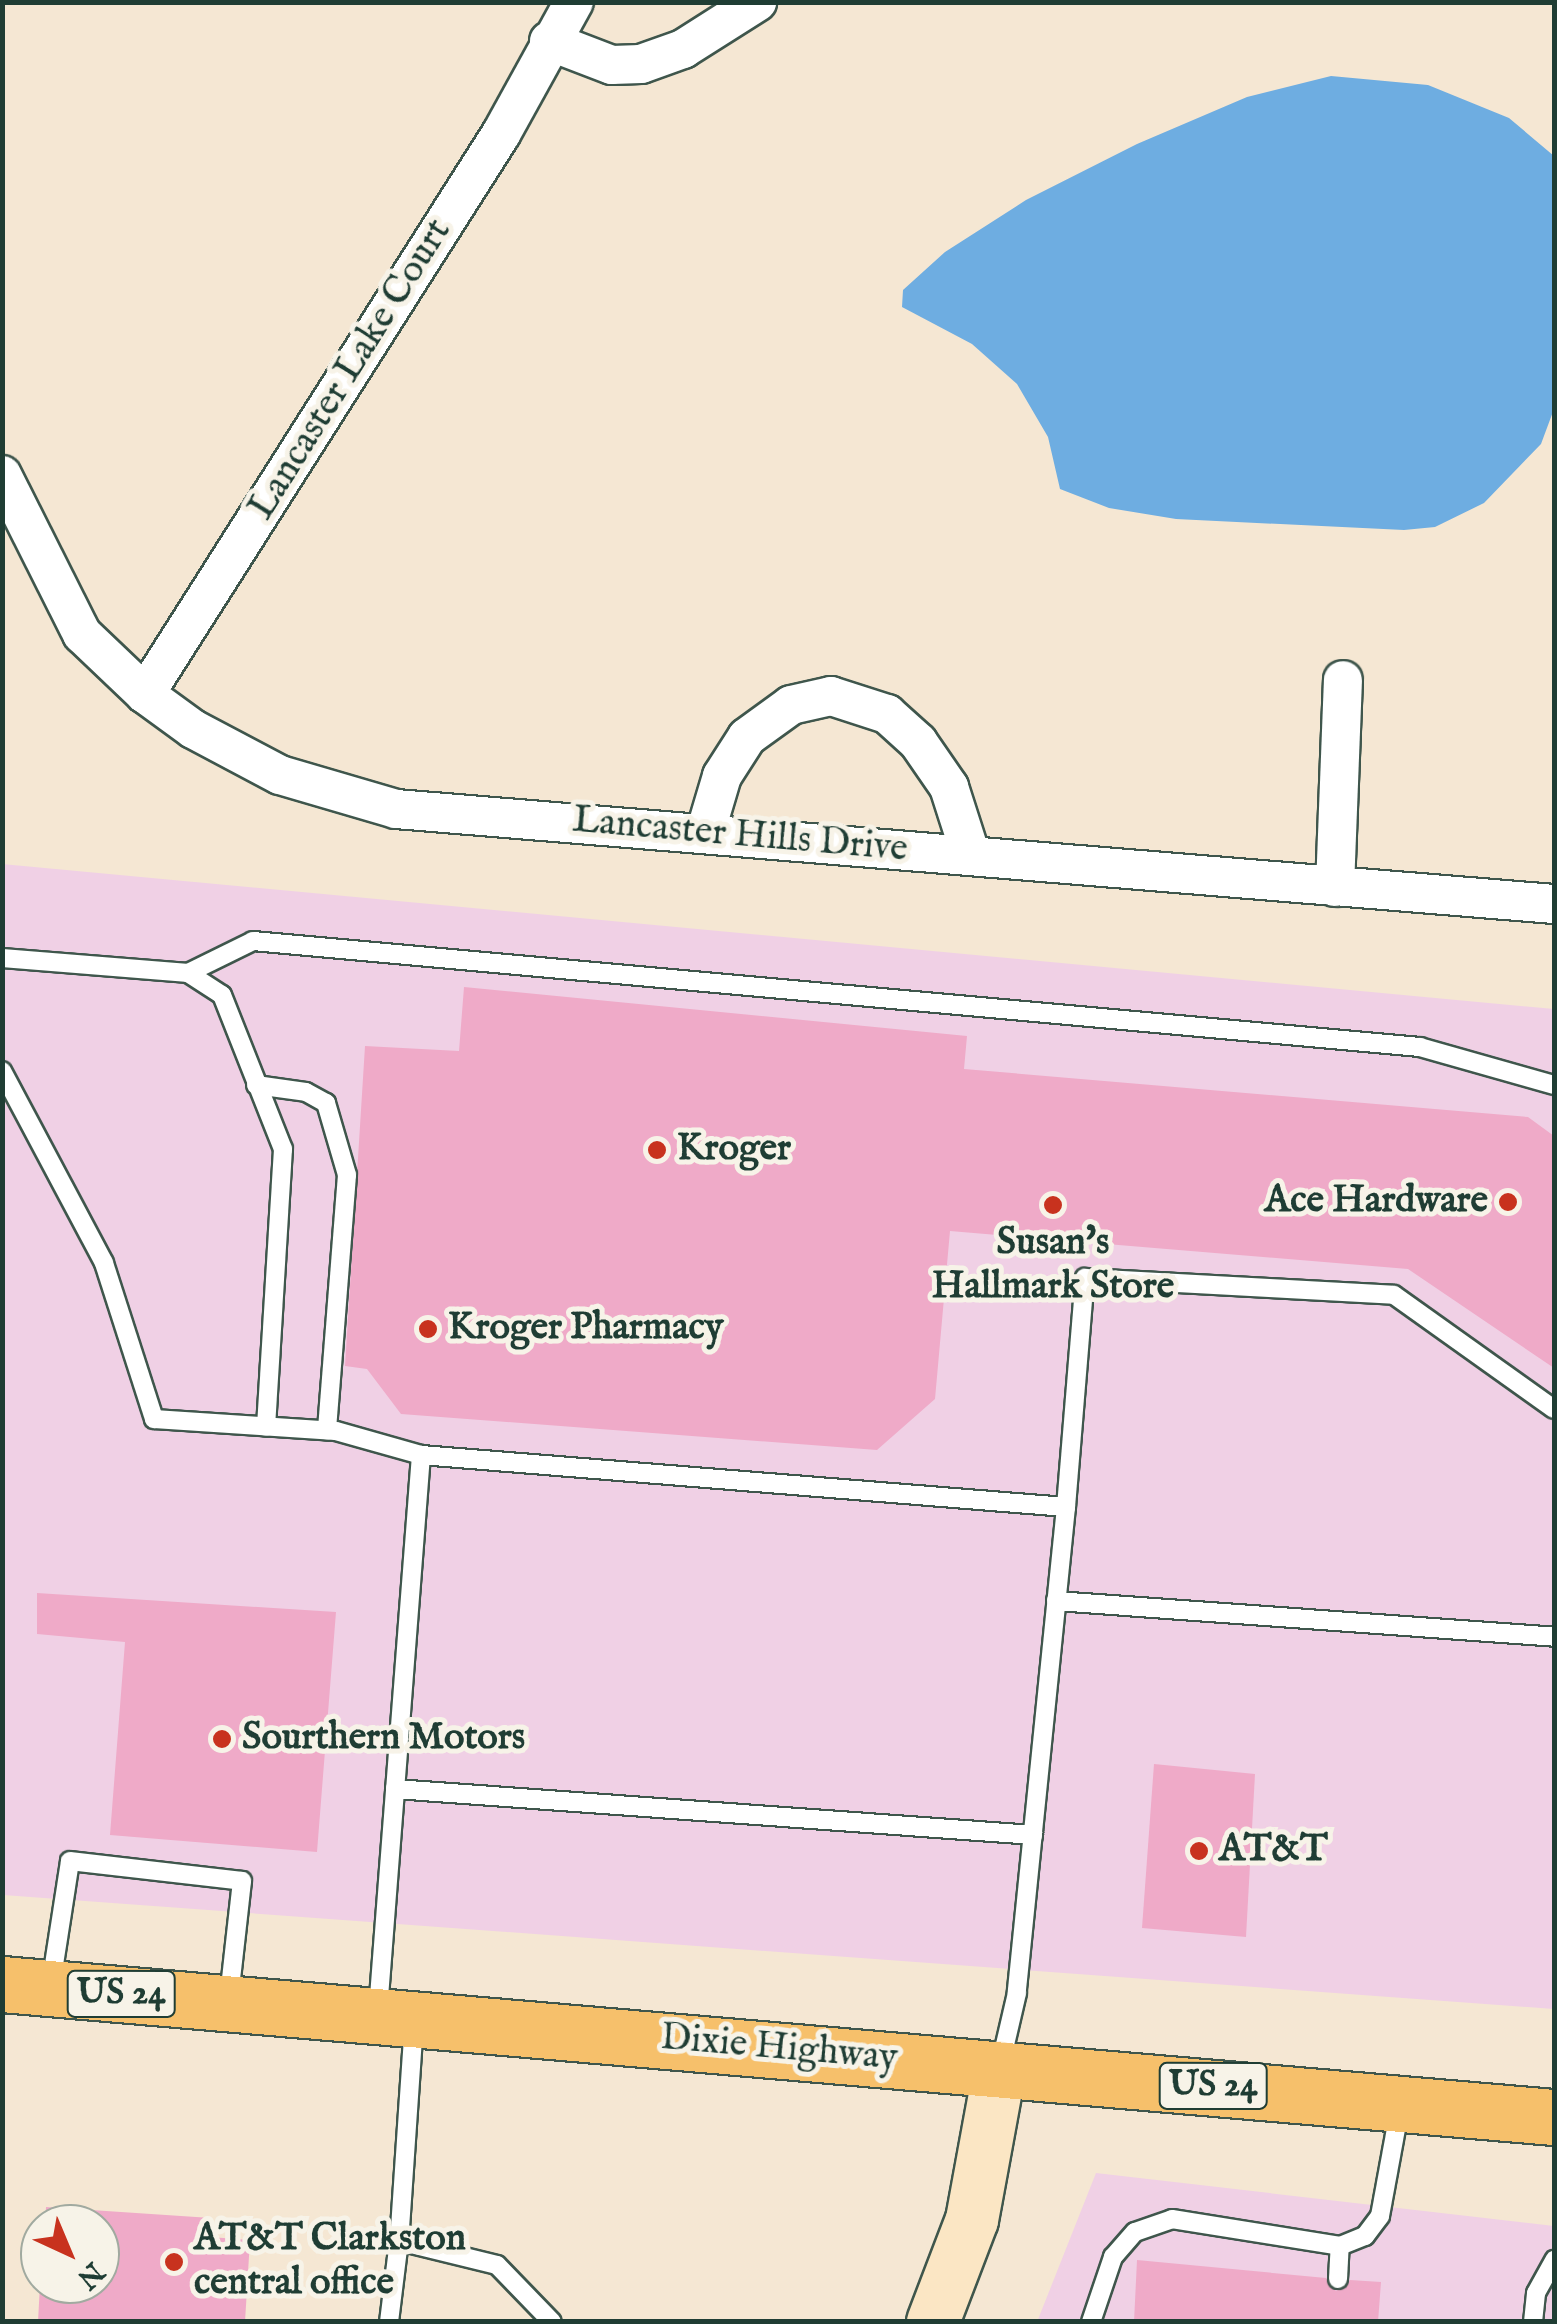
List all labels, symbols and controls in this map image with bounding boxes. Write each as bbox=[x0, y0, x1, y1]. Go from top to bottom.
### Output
street label: Lancaster Lake Court bbox=[240, 211, 462, 529]
street label: Lancaster Hills Drive bbox=[571, 799, 909, 873]
place label: Kroger bbox=[677, 1127, 791, 1173]
marker: Kroger bbox=[646, 1139, 668, 1161]
place label: Ace Hardware bbox=[1265, 1179, 1488, 1225]
marker: Ace Hardware bbox=[1497, 1191, 1519, 1213]
marker: Susan's Hallmark Store bbox=[1042, 1194, 1064, 1216]
place label: Susan's Hallmark Store bbox=[932, 1221, 1174, 1310]
place label: Kroger Pharmacy bbox=[448, 1306, 724, 1352]
marker: Kroger Pharmacy bbox=[417, 1318, 439, 1340]
place label: Sourthern Motors bbox=[242, 1716, 525, 1762]
marker: Sourthern Motors bbox=[211, 1728, 233, 1750]
place label: AT&T bbox=[1219, 1828, 1328, 1874]
marker: AT&T bbox=[1188, 1840, 1210, 1862]
road number: US 24 bbox=[66, 1964, 176, 2024]
street label: Dixie Highway bbox=[659, 2016, 899, 2082]
road number: US 24 bbox=[1158, 2056, 1268, 2116]
north arrow bbox=[20, 2204, 120, 2304]
place label: AT&T Clarkston central office bbox=[194, 2217, 466, 2306]
marker: AT&T Clarkston central office bbox=[163, 2251, 185, 2273]
text: N bbox=[69, 2253, 111, 2296]

